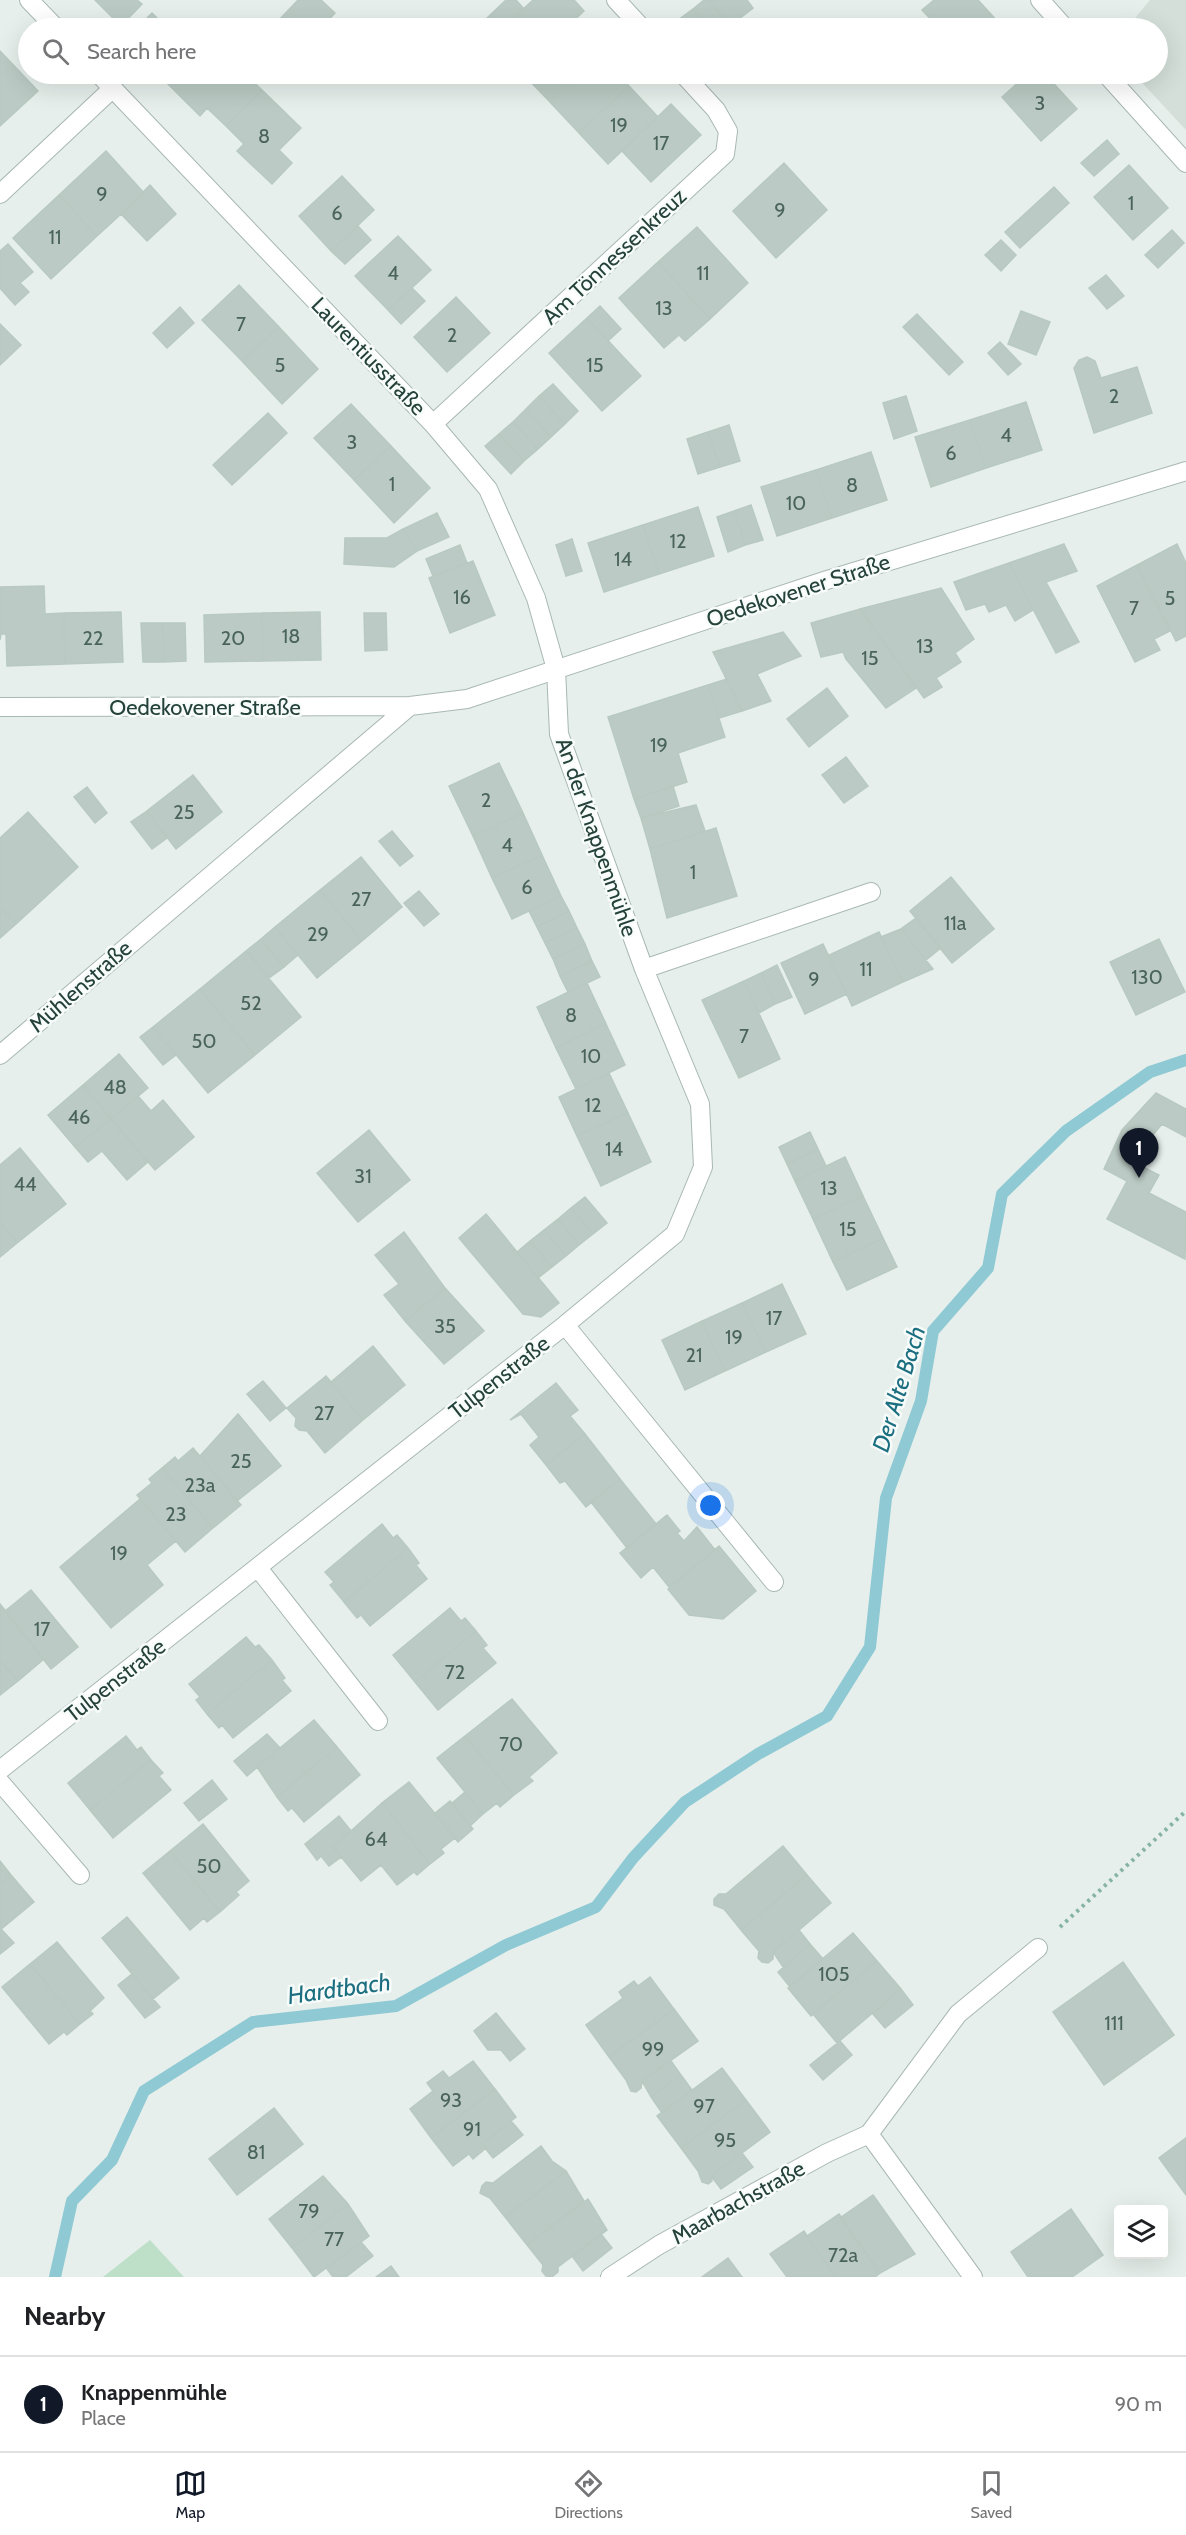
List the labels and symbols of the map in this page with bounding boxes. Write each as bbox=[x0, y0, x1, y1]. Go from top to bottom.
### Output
house number: 3 bbox=[1035, 91, 1045, 115]
house number: 19 bbox=[610, 113, 628, 137]
house number: 8 bbox=[258, 124, 270, 148]
house number: 17 bbox=[653, 131, 669, 155]
house number: 9 bbox=[96, 182, 108, 206]
street label: Am Tönnessenkreuz bbox=[537, 183, 692, 330]
house number: 1 bbox=[1128, 191, 1134, 215]
house number: 9 bbox=[774, 198, 786, 222]
house number: 6 bbox=[331, 201, 343, 225]
house number: 11 bbox=[48, 225, 62, 249]
house number: 4 bbox=[387, 261, 399, 285]
house number: 11 bbox=[696, 261, 710, 285]
street label: Laurentiusstraße bbox=[306, 292, 432, 421]
house number: 13 bbox=[655, 296, 673, 320]
house number: 7 bbox=[236, 312, 246, 336]
house number: 2 bbox=[447, 323, 457, 347]
house number: 5 bbox=[275, 353, 285, 377]
house number: 15 bbox=[586, 353, 604, 377]
house number: 2 bbox=[1109, 384, 1119, 408]
house number: 4 bbox=[1000, 423, 1012, 447]
house number: 3 bbox=[347, 430, 357, 454]
house number: 6 bbox=[945, 441, 957, 465]
house number: 1 bbox=[389, 472, 395, 496]
house number: 8 bbox=[846, 473, 858, 497]
house number: 10 bbox=[786, 491, 806, 515]
house number: 12 bbox=[670, 529, 687, 553]
house number: 14 bbox=[614, 547, 632, 571]
street label: Oedekovener Straße bbox=[703, 548, 893, 633]
house number: 16 bbox=[453, 585, 471, 609]
house number: 5 bbox=[1165, 586, 1175, 610]
house number: 7 bbox=[1129, 596, 1139, 620]
house number: 18 bbox=[282, 624, 300, 648]
house number: 22 bbox=[83, 626, 103, 650]
house number: 20 bbox=[221, 626, 245, 650]
house number: 13 bbox=[916, 634, 934, 658]
house number: 15 bbox=[861, 646, 879, 670]
street label: Oedekovener Straße bbox=[109, 694, 301, 721]
house number: 19 bbox=[650, 733, 668, 757]
street label: An der Knappenmühle bbox=[550, 734, 643, 940]
house number: 2 bbox=[481, 788, 491, 812]
house number: 25 bbox=[173, 800, 195, 824]
house number: 4 bbox=[501, 833, 513, 857]
house number: 1 bbox=[690, 860, 696, 884]
house number: 6 bbox=[521, 875, 533, 899]
house number: 27 bbox=[351, 887, 371, 911]
house number: 11a bbox=[944, 911, 967, 935]
house number: 29 bbox=[307, 922, 329, 946]
street label: Mühlenstraße bbox=[23, 934, 137, 1038]
house number: 11 bbox=[859, 957, 873, 981]
house number: 130 bbox=[1131, 965, 1163, 989]
house number: 9 bbox=[808, 967, 820, 991]
house number: 52 bbox=[240, 991, 262, 1015]
house number: 8 bbox=[565, 1003, 577, 1027]
house number: 7 bbox=[739, 1024, 749, 1048]
house number: 50 bbox=[192, 1029, 216, 1053]
house number: 10 bbox=[581, 1044, 601, 1068]
house number: 48 bbox=[103, 1075, 127, 1099]
house number: 12 bbox=[585, 1093, 602, 1117]
house number: 46 bbox=[68, 1105, 90, 1129]
pin: 1 bbox=[1120, 1128, 1158, 1178]
house number: 14 bbox=[605, 1137, 623, 1161]
house number: 31 bbox=[354, 1164, 372, 1188]
house number: 44 bbox=[13, 1172, 37, 1196]
house number: 13 bbox=[820, 1176, 838, 1200]
house number: 15 bbox=[839, 1217, 857, 1241]
house number: 17 bbox=[766, 1306, 782, 1330]
house number: 35 bbox=[434, 1314, 456, 1338]
water label: Der Alte Bach bbox=[866, 1322, 931, 1455]
house number: 19 bbox=[725, 1325, 743, 1349]
street label: Tulpenstraße bbox=[444, 1330, 555, 1425]
house number: 21 bbox=[686, 1343, 703, 1367]
house number: 27 bbox=[314, 1401, 334, 1425]
house number: 25 bbox=[230, 1449, 252, 1473]
house number: 23a bbox=[185, 1473, 216, 1497]
your location bbox=[696, 1491, 725, 1520]
house number: 23 bbox=[165, 1502, 187, 1526]
house number: 19 bbox=[110, 1541, 128, 1565]
house number: 17 bbox=[34, 1617, 50, 1641]
street label: Tulpenstraße bbox=[60, 1633, 171, 1728]
house number: 72 bbox=[445, 1660, 465, 1684]
house number: 70 bbox=[499, 1732, 523, 1756]
house number: 64 bbox=[365, 1827, 388, 1851]
house number: 50 bbox=[197, 1854, 221, 1878]
house number: 105 bbox=[818, 1962, 850, 1986]
water label: Hardtbach bbox=[286, 1967, 392, 2010]
house number: 111 bbox=[1104, 2011, 1124, 2035]
house number: 99 bbox=[642, 2037, 664, 2061]
house number: 93 bbox=[440, 2088, 462, 2112]
house number: 97 bbox=[693, 2094, 715, 2118]
house number: 91 bbox=[463, 2117, 481, 2141]
house number: 95 bbox=[714, 2128, 736, 2152]
house number: 81 bbox=[247, 2140, 265, 2164]
street label: Maarbachstraße bbox=[667, 2155, 810, 2250]
house number: 79 bbox=[298, 2199, 320, 2223]
house number: 77 bbox=[324, 2227, 344, 2251]
house number: 72a bbox=[828, 2243, 858, 2267]

